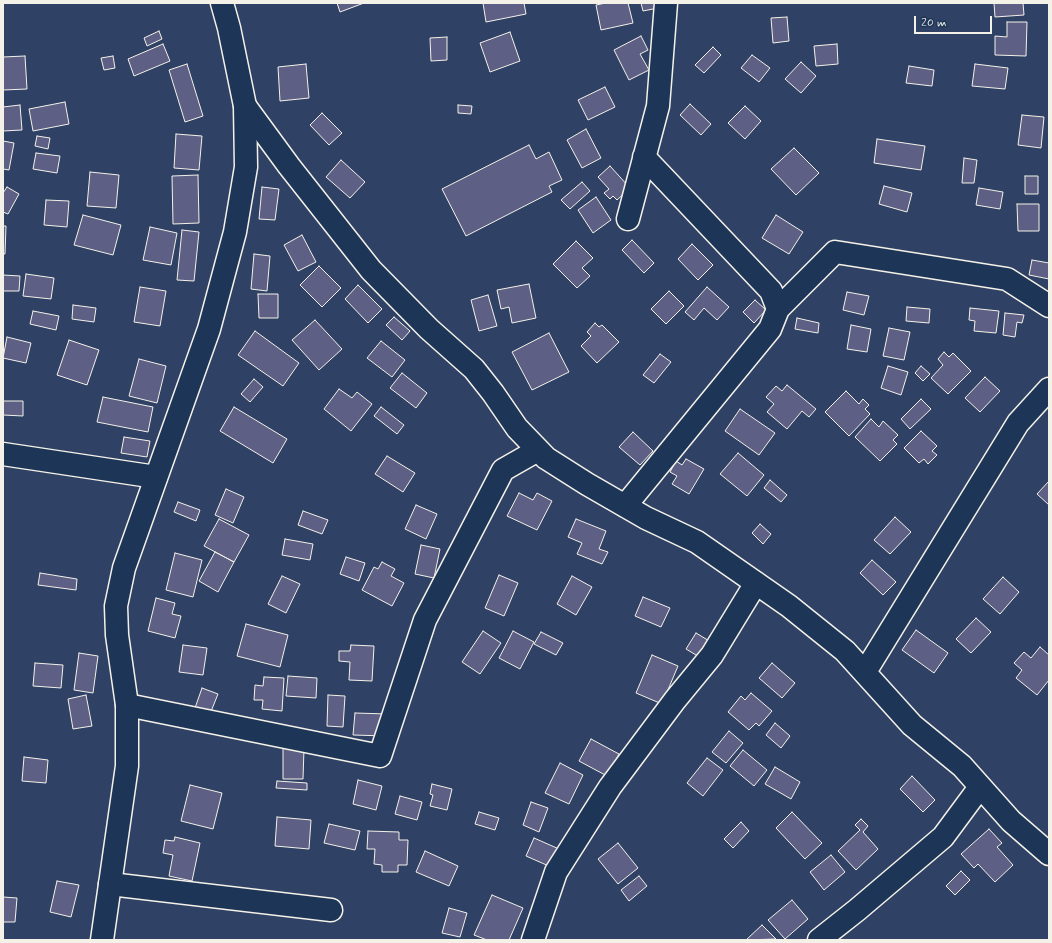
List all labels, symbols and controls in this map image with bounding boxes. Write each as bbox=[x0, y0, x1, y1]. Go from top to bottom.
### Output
scale bar bbox=[916, 8, 994, 34]
text: 20 m bbox=[921, 15, 947, 31]

